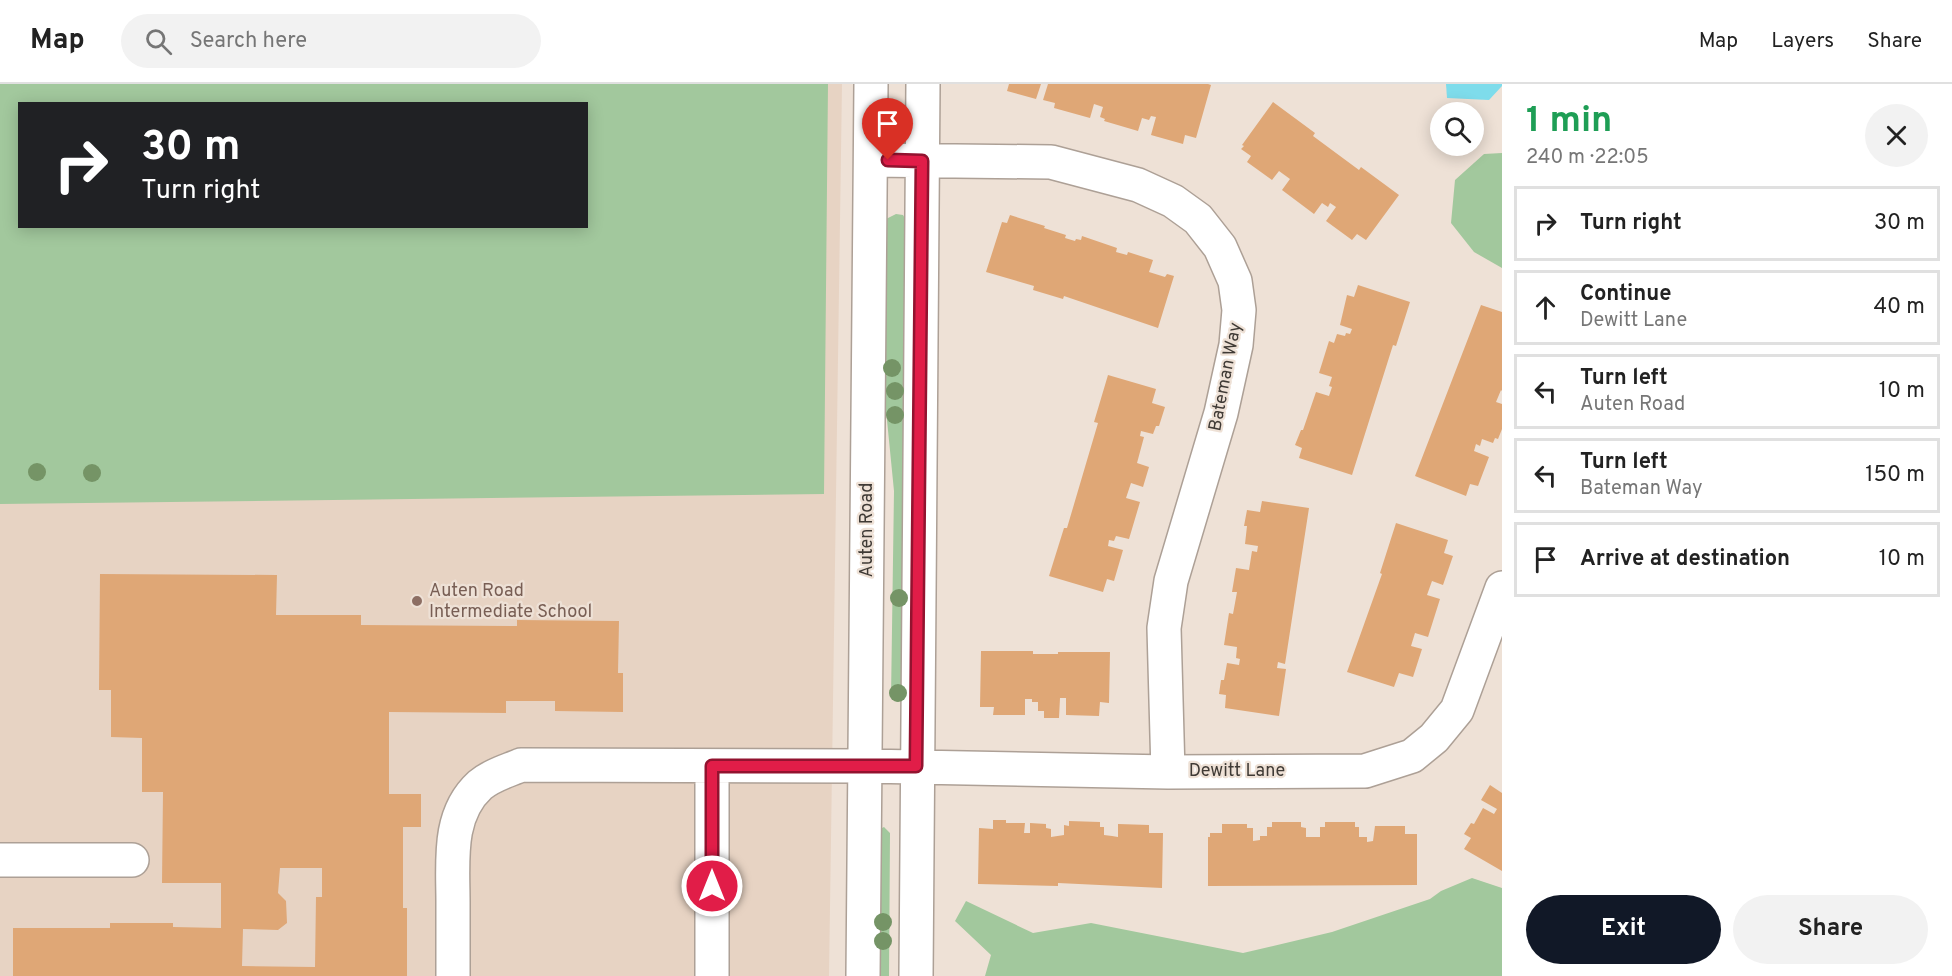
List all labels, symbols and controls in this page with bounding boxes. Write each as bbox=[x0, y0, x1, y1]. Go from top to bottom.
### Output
search box bbox=[121, 14, 541, 68]
text: Map bbox=[30, 23, 85, 59]
icon: search bbox=[142, 25, 175, 58]
text: Search here bbox=[190, 28, 307, 55]
text: Map bbox=[1699, 28, 1738, 55]
text: Layers bbox=[1771, 28, 1834, 55]
text: Share bbox=[1867, 28, 1922, 55]
pin bbox=[862, 98, 913, 160]
text: 1 min bbox=[1526, 99, 1612, 145]
map controls bbox=[1430, 102, 1484, 156]
button: search bbox=[1430, 102, 1484, 156]
button: close bbox=[1865, 104, 1928, 167]
icon: arrive bbox=[871, 107, 904, 140]
text: 30 m bbox=[141, 122, 240, 175]
icon: right bbox=[42, 126, 120, 204]
text: 240 m · 22:05 bbox=[1526, 145, 1649, 171]
text: Turn right bbox=[141, 174, 260, 208]
icon: right bbox=[1529, 207, 1562, 240]
text: Turn right bbox=[1580, 210, 1682, 237]
text: 30 m bbox=[1874, 210, 1925, 237]
text: Continue bbox=[1580, 281, 1671, 308]
icon: ahead bbox=[1529, 291, 1562, 324]
text: 40 m bbox=[1873, 294, 1925, 321]
text: Dewitt Lane bbox=[1580, 308, 1687, 334]
street label: Bateman Way bbox=[1204, 321, 1248, 433]
text: Turn left bbox=[1580, 365, 1668, 392]
icon: left bbox=[1529, 375, 1562, 408]
text: 10 m bbox=[1879, 378, 1925, 405]
text: Auten Road bbox=[1580, 392, 1685, 418]
text: Turn left bbox=[1580, 449, 1668, 476]
icon: left bbox=[1529, 459, 1562, 492]
text: 150 m bbox=[1865, 462, 1925, 489]
text: Bateman Way bbox=[1580, 476, 1703, 502]
street label: Auten Road bbox=[856, 483, 879, 577]
icon: arrive bbox=[1529, 543, 1562, 576]
text: Arrive at destination bbox=[1580, 546, 1790, 573]
text: 10 m bbox=[1879, 546, 1925, 573]
place label: Auten Road Intermediate School bbox=[429, 580, 592, 624]
marker: Auten Road Intermediate School bbox=[410, 594, 424, 608]
street label: Dewitt Lane bbox=[1189, 760, 1285, 783]
position arrow bbox=[680, 854, 744, 918]
button: Exit bbox=[1526, 895, 1721, 964]
button: Share bbox=[1733, 895, 1928, 964]

